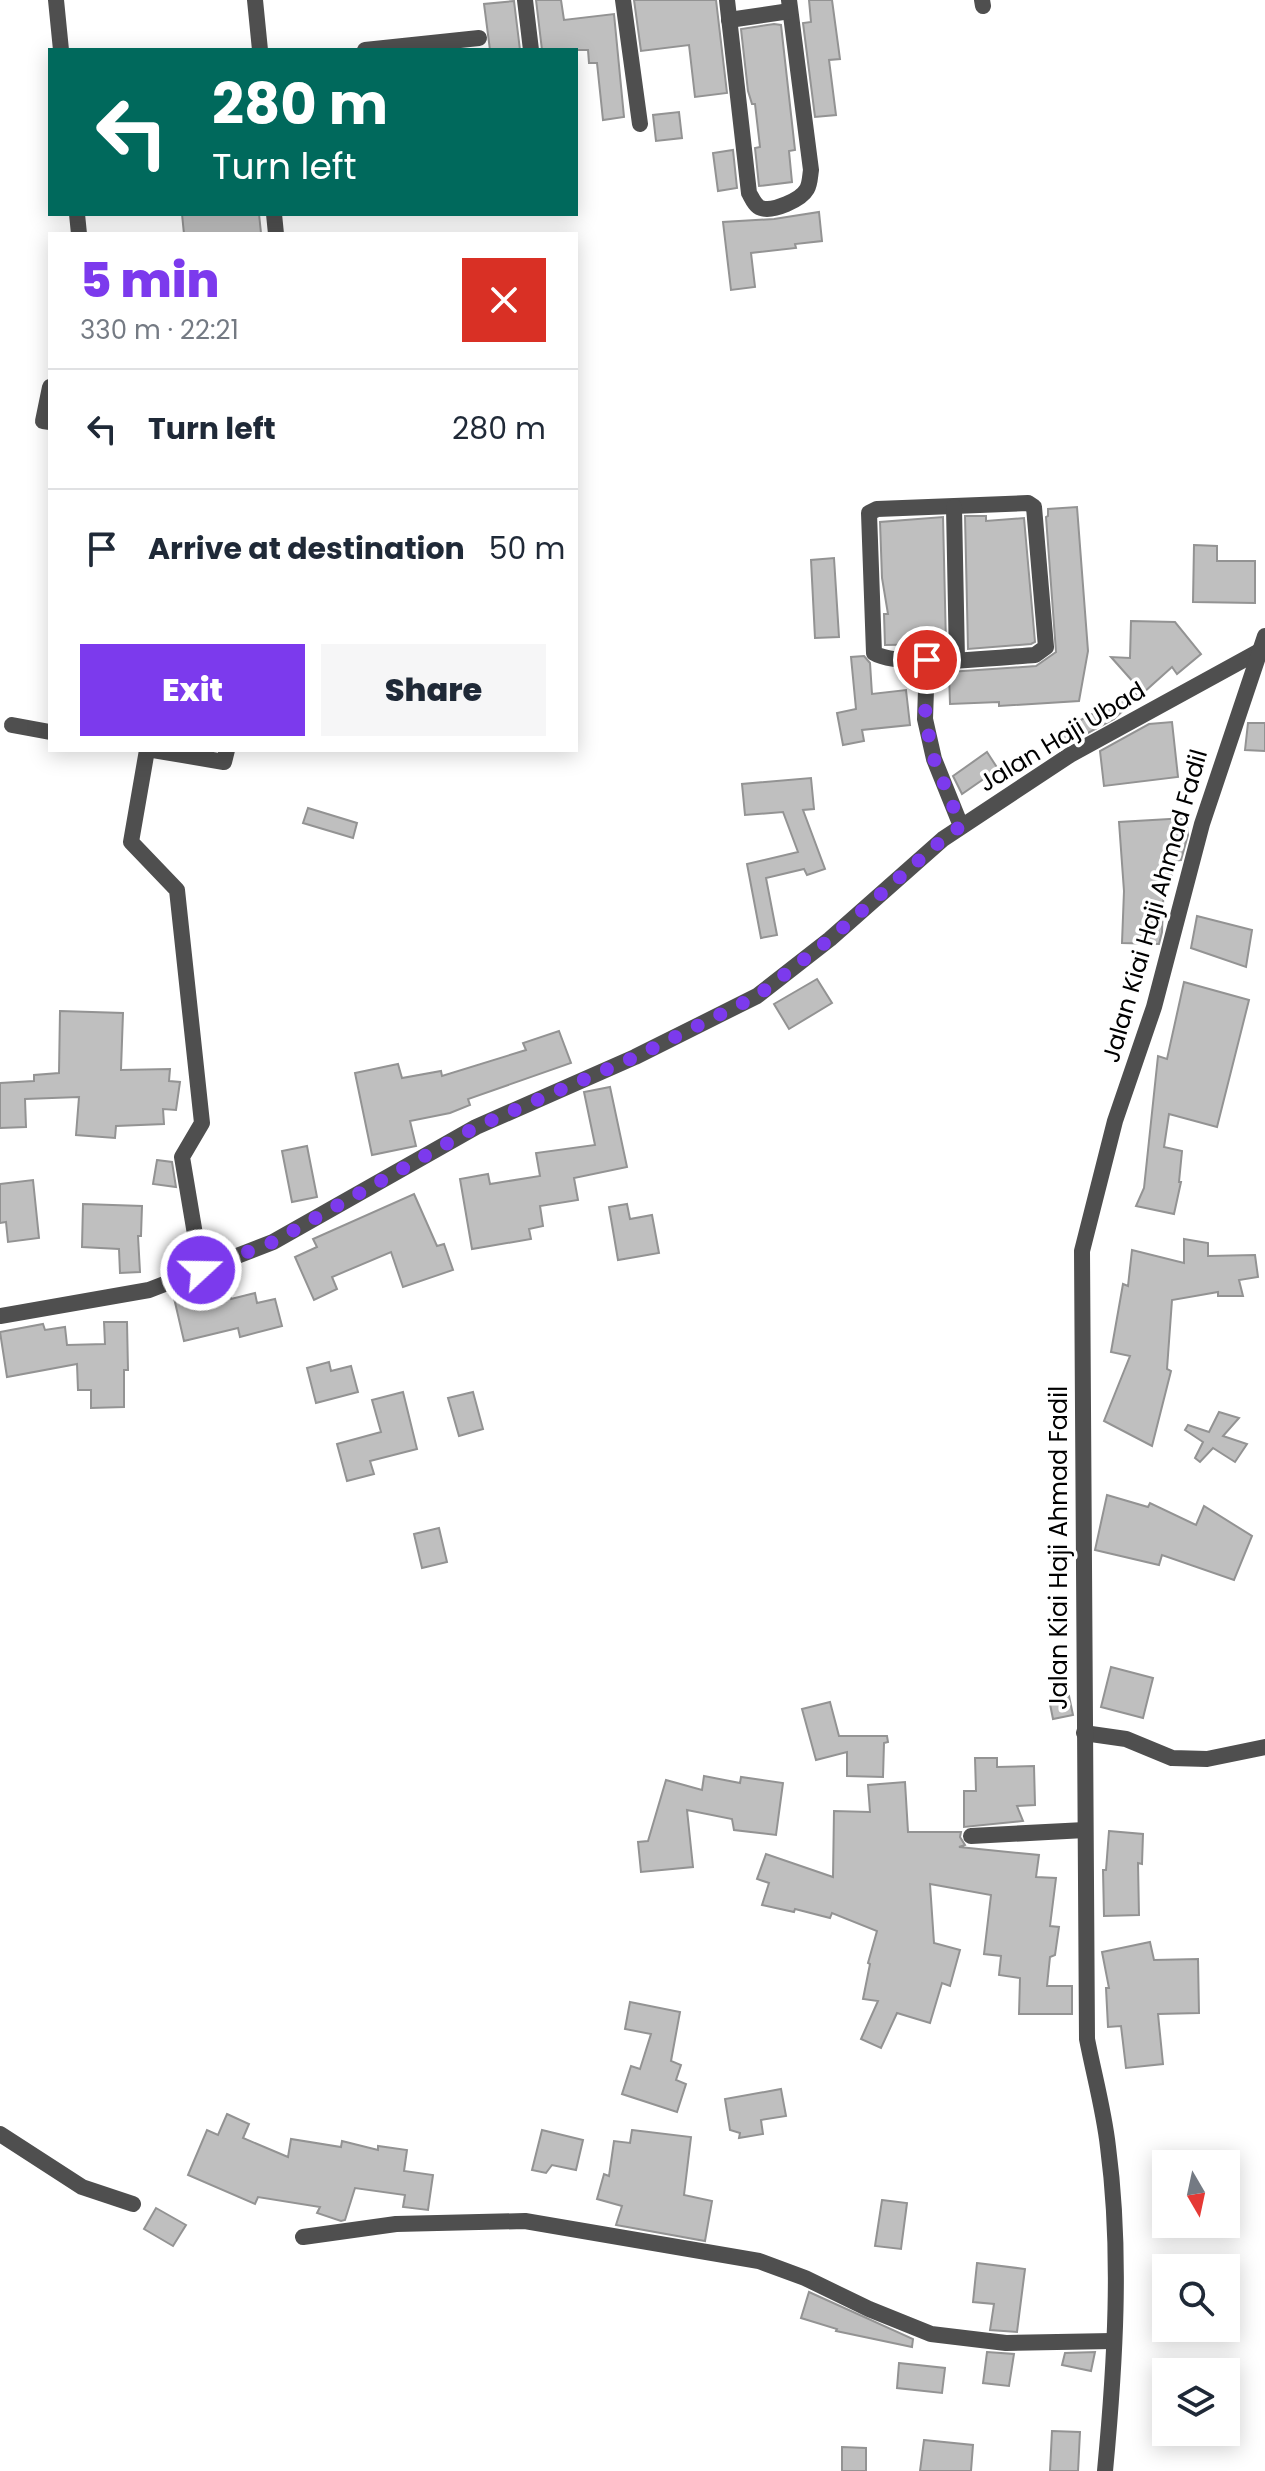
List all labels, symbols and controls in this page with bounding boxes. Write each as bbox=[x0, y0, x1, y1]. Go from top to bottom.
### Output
text: 280 m bbox=[212, 65, 388, 144]
icon: left bbox=[80, 80, 184, 184]
text: Turn left bbox=[212, 141, 357, 192]
text: 5 min bbox=[80, 247, 220, 314]
button: close bbox=[462, 258, 546, 342]
text: 330 m · 22:21 bbox=[80, 312, 239, 348]
icon: left bbox=[80, 407, 124, 451]
text: Turn left bbox=[148, 407, 276, 450]
text: 280 m bbox=[452, 407, 546, 450]
icon: arrive bbox=[80, 527, 124, 571]
text: Arrive at destination bbox=[148, 527, 465, 570]
text: 50 m bbox=[489, 527, 565, 570]
pin bbox=[893, 626, 961, 694]
icon: arrive bbox=[905, 638, 949, 682]
button: Exit bbox=[80, 644, 305, 736]
button: Share bbox=[321, 644, 546, 736]
street label: Jalan Haji Ubad bbox=[972, 674, 1151, 799]
street label: Jalan Kiai Haji Ahmad Fadil bbox=[1094, 745, 1215, 1066]
position arrow bbox=[159, 1228, 243, 1312]
street label: Jalan Kiai Haji Ahmad Fadil bbox=[1042, 1386, 1075, 1710]
north arrow bbox=[1152, 2150, 1240, 2238]
map controls bbox=[1152, 2150, 1240, 2446]
button: search bbox=[1152, 2254, 1240, 2342]
button: layers bbox=[1152, 2358, 1240, 2446]

